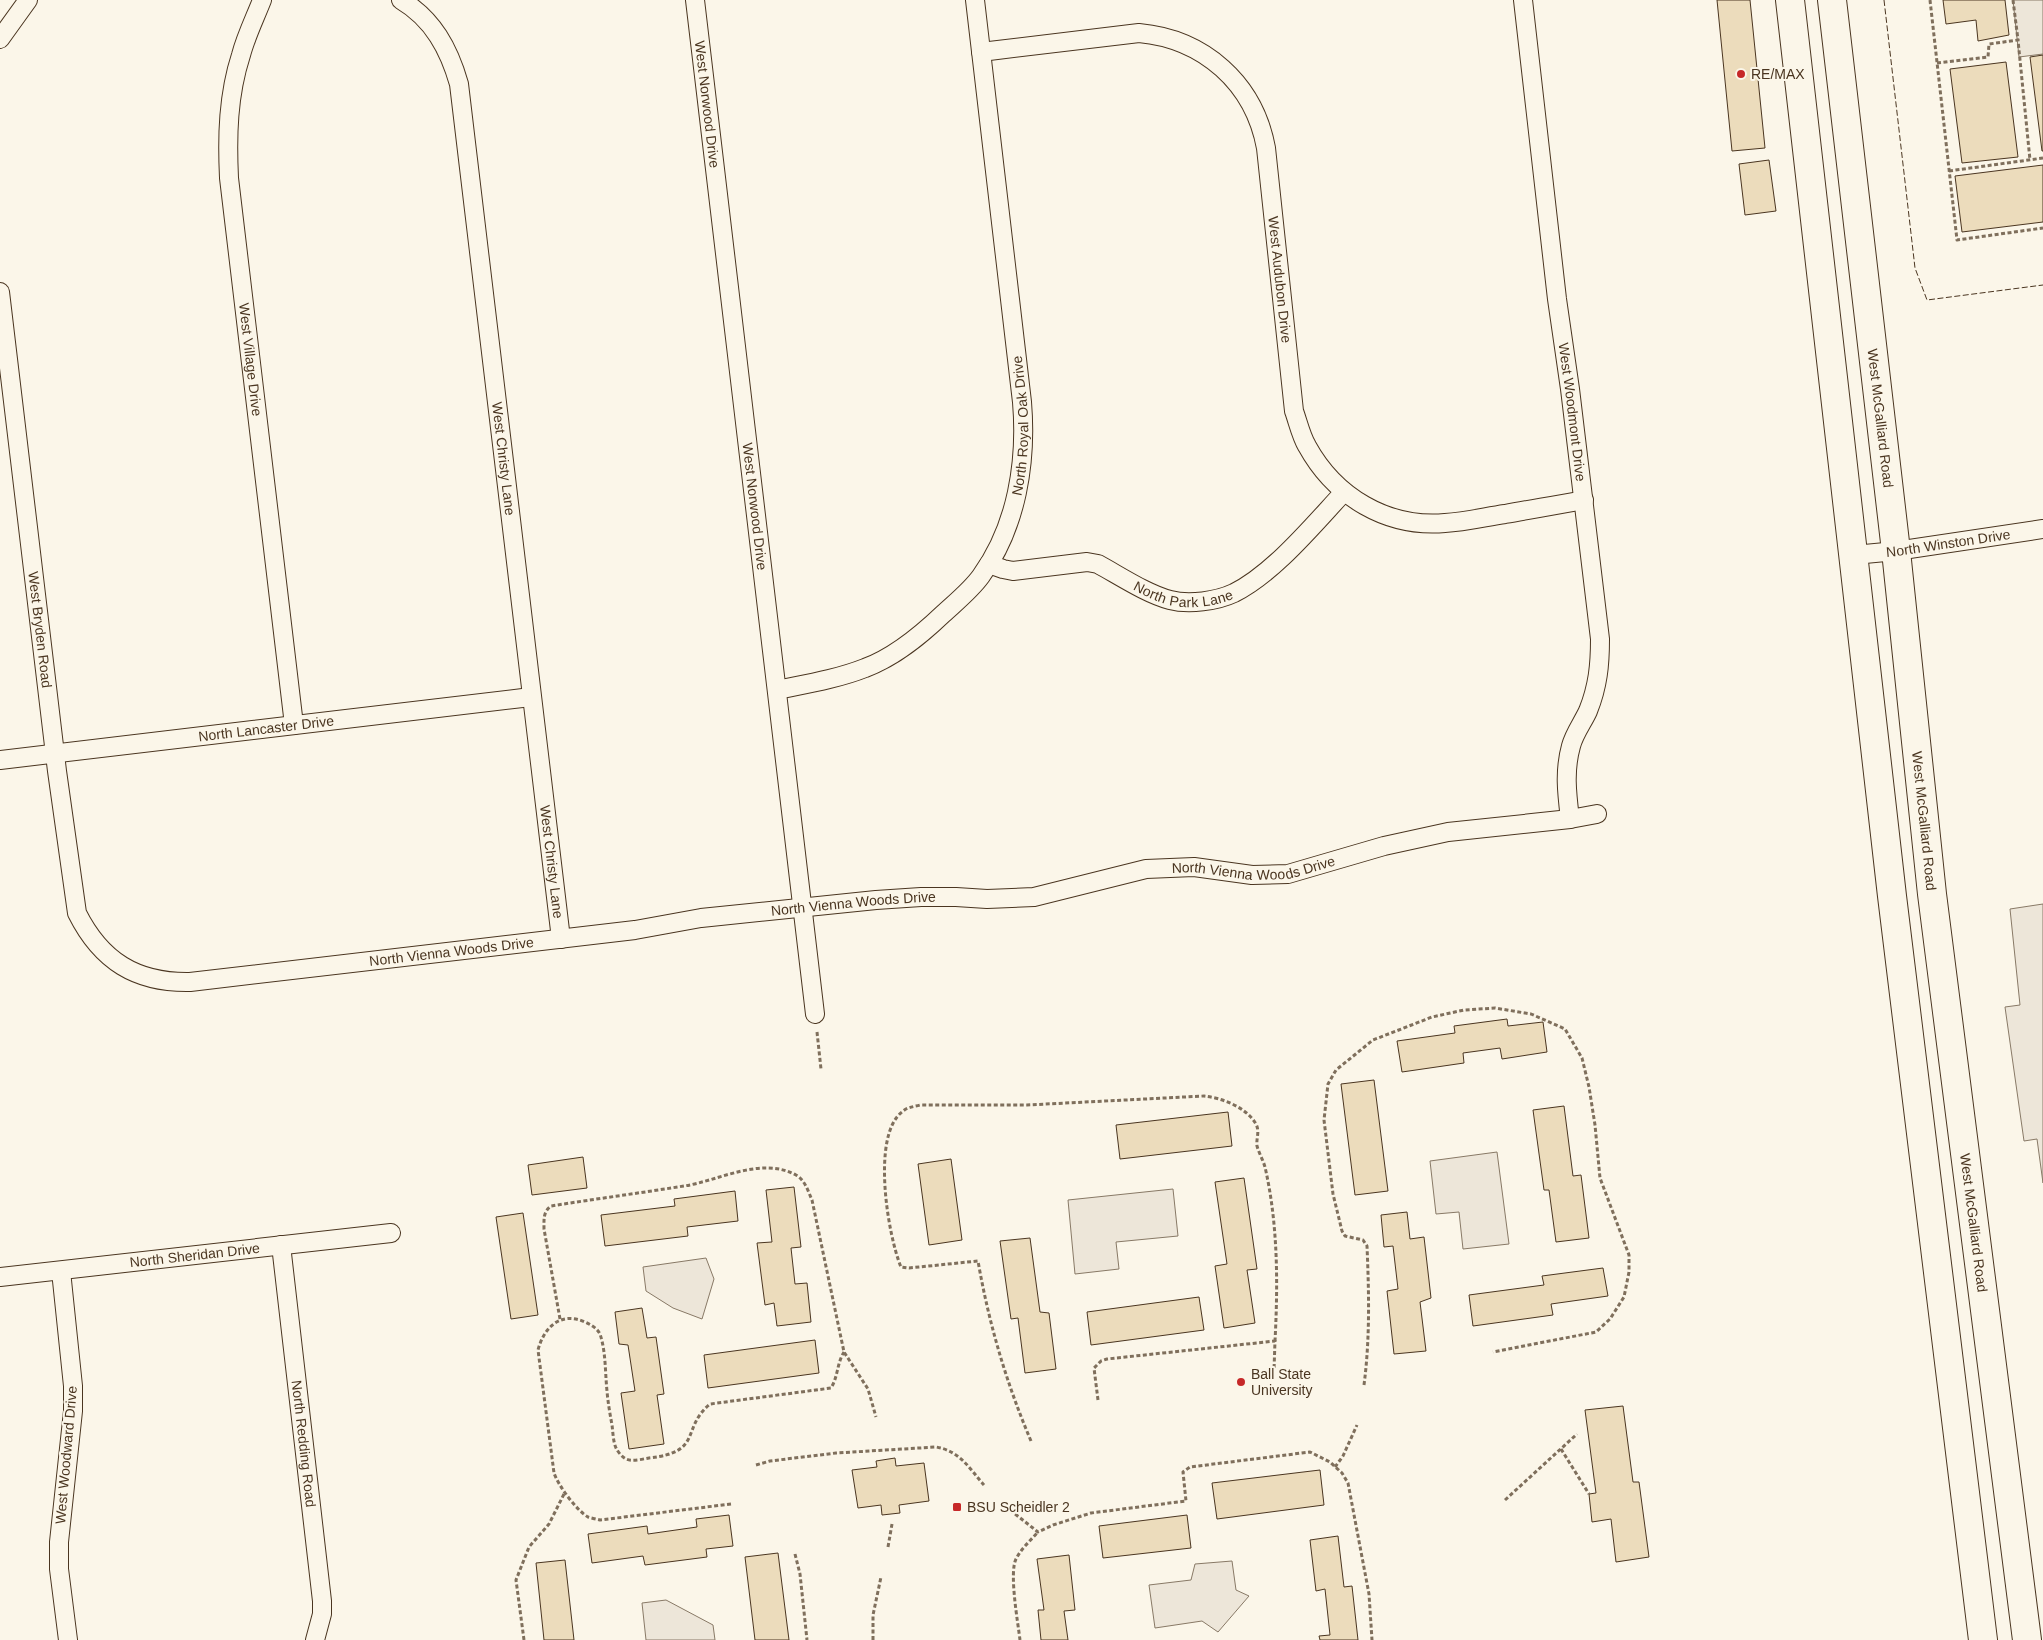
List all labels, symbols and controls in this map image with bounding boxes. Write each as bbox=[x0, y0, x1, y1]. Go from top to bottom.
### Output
street label: West Norwood Drive bbox=[692, 40, 723, 169]
place label: RE/MAX bbox=[1751, 66, 1805, 82]
marker: RE/MAX bbox=[1735, 68, 1747, 80]
street label: West Audubon Drive bbox=[1265, 215, 1295, 344]
street label: West Village Drive bbox=[236, 302, 265, 417]
street label: West Woodmont Drive bbox=[1555, 342, 1589, 482]
street label: West McGalliard Road bbox=[1865, 348, 1897, 489]
street label: North Royal Oak Drive bbox=[1009, 355, 1031, 497]
street label: West Christy Lane bbox=[489, 401, 518, 516]
street label: West Norwood Drive bbox=[739, 442, 770, 571]
street label: North Winston Drive bbox=[1885, 526, 2012, 560]
street label: West Bryden Road bbox=[25, 570, 55, 689]
street label: North Park Lane bbox=[1131, 578, 1235, 610]
street label: North Lancaster Drive bbox=[198, 712, 335, 744]
street label: West McGalliard Road bbox=[1909, 750, 1940, 891]
street label: West Christy Lane bbox=[537, 804, 567, 920]
street label: North Vienna Woods Drive bbox=[1171, 853, 1337, 883]
street label: North Vienna Woods Drive bbox=[770, 889, 936, 919]
street label: North Vienna Woods Drive bbox=[368, 934, 535, 969]
street label: West McGalliard Road bbox=[1957, 1152, 1991, 1293]
street label: North Sheridan Drive bbox=[129, 1240, 261, 1270]
place label: Ball State University bbox=[1251, 1366, 1312, 1398]
marker: Ball State University bbox=[1235, 1376, 1247, 1388]
street label: North Redding Road bbox=[289, 1379, 319, 1508]
street label: West Woodward Drive bbox=[52, 1385, 80, 1525]
place label: BSU Scheidler 2 bbox=[967, 1499, 1070, 1515]
marker: BSU Scheidler 2 bbox=[951, 1501, 963, 1513]

